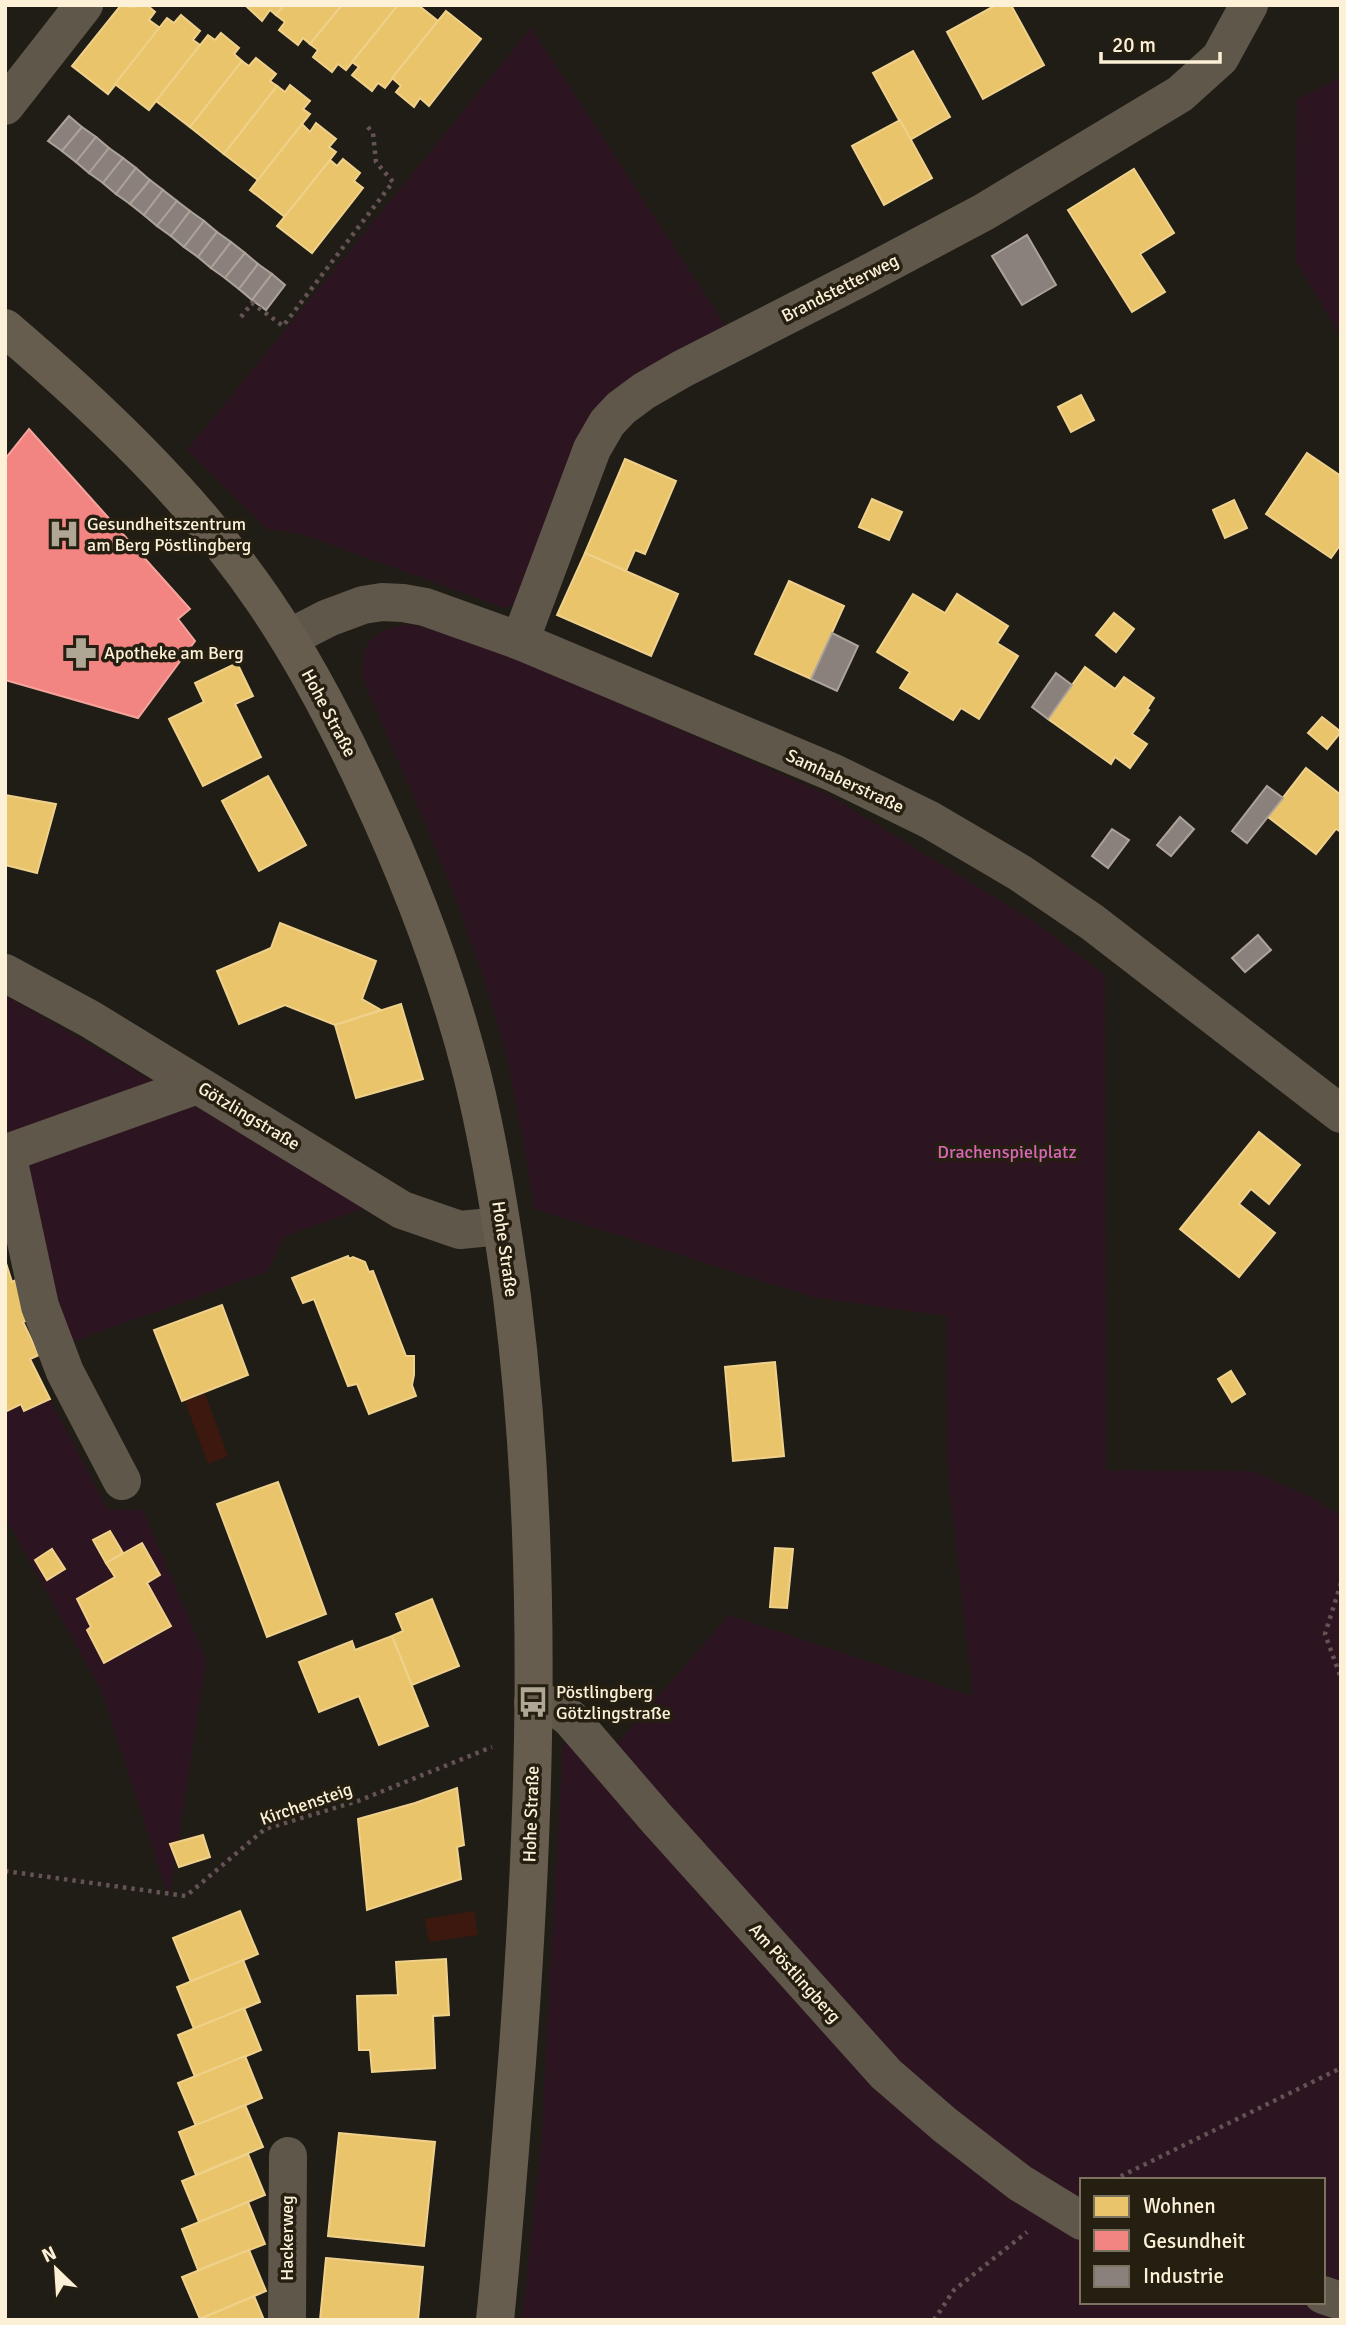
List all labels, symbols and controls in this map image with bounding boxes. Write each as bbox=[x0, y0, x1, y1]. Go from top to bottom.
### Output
scale bar bbox=[1101, 21, 1220, 65]
text: 20 m bbox=[1112, 32, 1156, 58]
street label: Brandstetterweg bbox=[778, 249, 902, 327]
place label: Gesundheitszentrum am Berg Pöstlingberg bbox=[87, 513, 251, 556]
hospital icon: Gesundheitszentrum am Berg Pöstlingberg bbox=[47, 517, 81, 551]
pharmacy icon: Apotheke am Berg bbox=[64, 636, 98, 670]
place label: Apotheke am Berg bbox=[104, 642, 244, 664]
street label: Hohe Straße bbox=[297, 665, 361, 761]
street label: Samhaberstraße bbox=[783, 744, 907, 818]
street label: Götzlingstraße bbox=[194, 1077, 304, 1155]
park label: Drachenspielplatz bbox=[937, 1141, 1077, 1163]
street label: Hohe Straße bbox=[487, 1200, 523, 1298]
place label: Pöstlingberg Götzlingstraße bbox=[556, 1681, 671, 1724]
bus stop icon: Pöstlingberg Götzlingstraße bbox=[516, 1685, 550, 1719]
street label: Hohe Straße bbox=[518, 1765, 544, 1863]
street label: Kirchensteig bbox=[257, 1778, 355, 1830]
street label: Am Pöstlingberg bbox=[745, 1919, 845, 2027]
legend bbox=[1080, 2178, 1325, 2304]
text: Wohnen bbox=[1143, 2193, 1216, 2219]
street label: Hackerweg bbox=[276, 2195, 298, 2281]
text: Gesundheit bbox=[1143, 2228, 1245, 2254]
north arrow bbox=[21, 2234, 91, 2304]
text: N bbox=[38, 2241, 60, 2268]
text: Industrie bbox=[1143, 2263, 1224, 2289]

